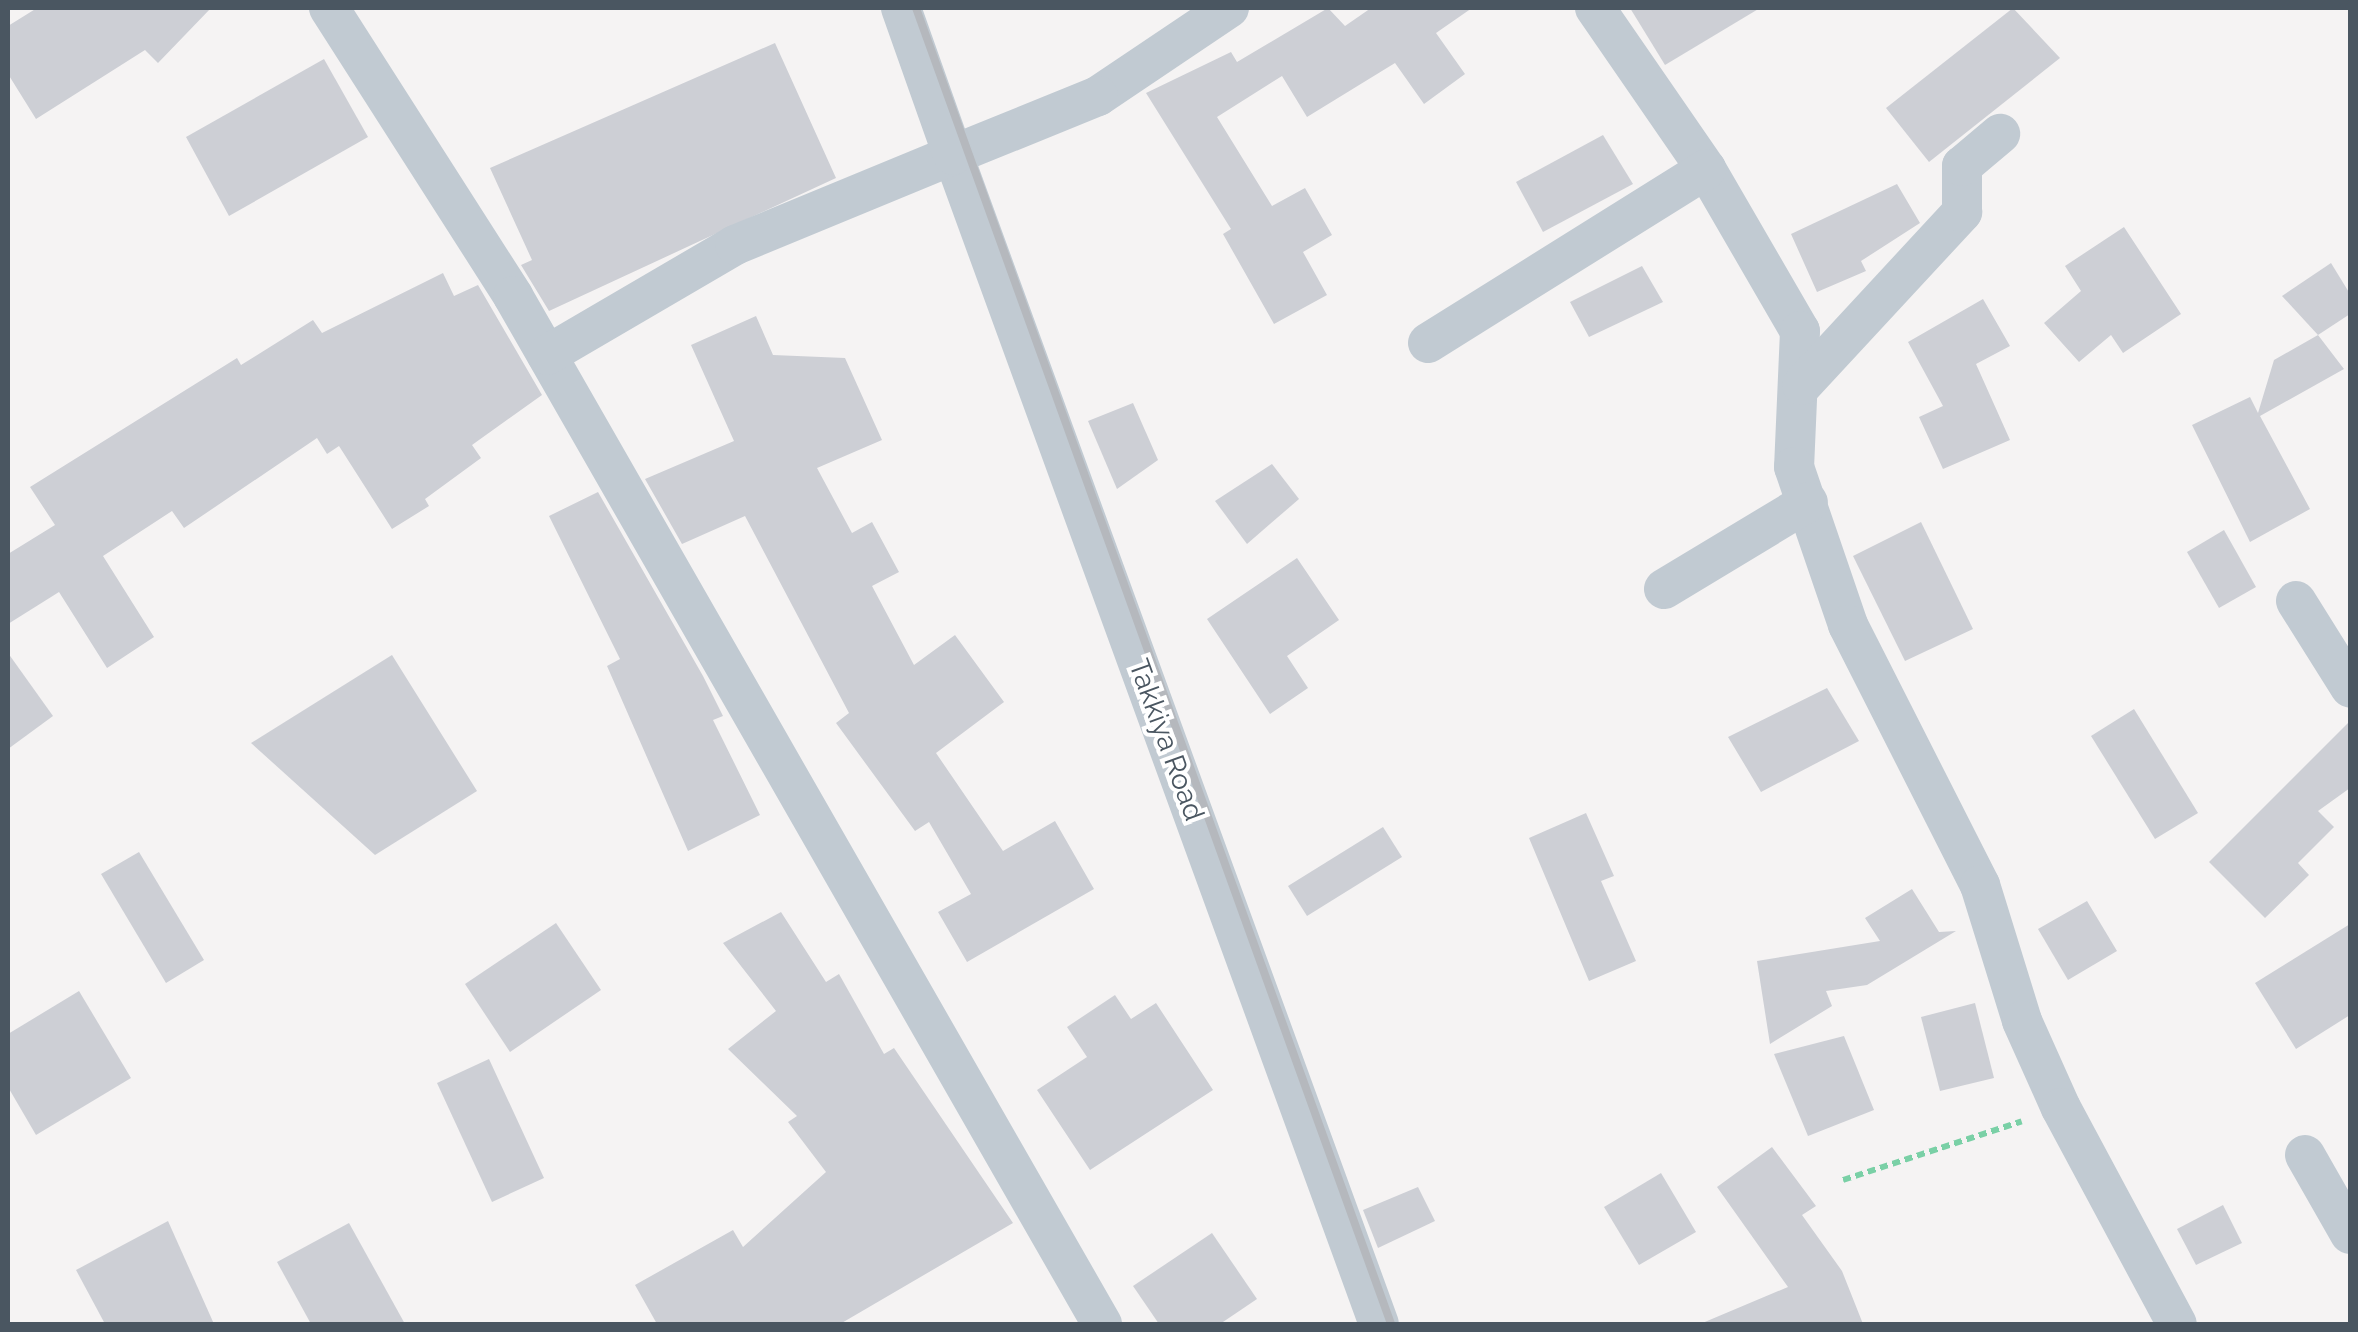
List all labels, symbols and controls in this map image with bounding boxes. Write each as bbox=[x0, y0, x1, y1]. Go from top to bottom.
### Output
street label: Takkiya Road bbox=[1121, 655, 1211, 825]

